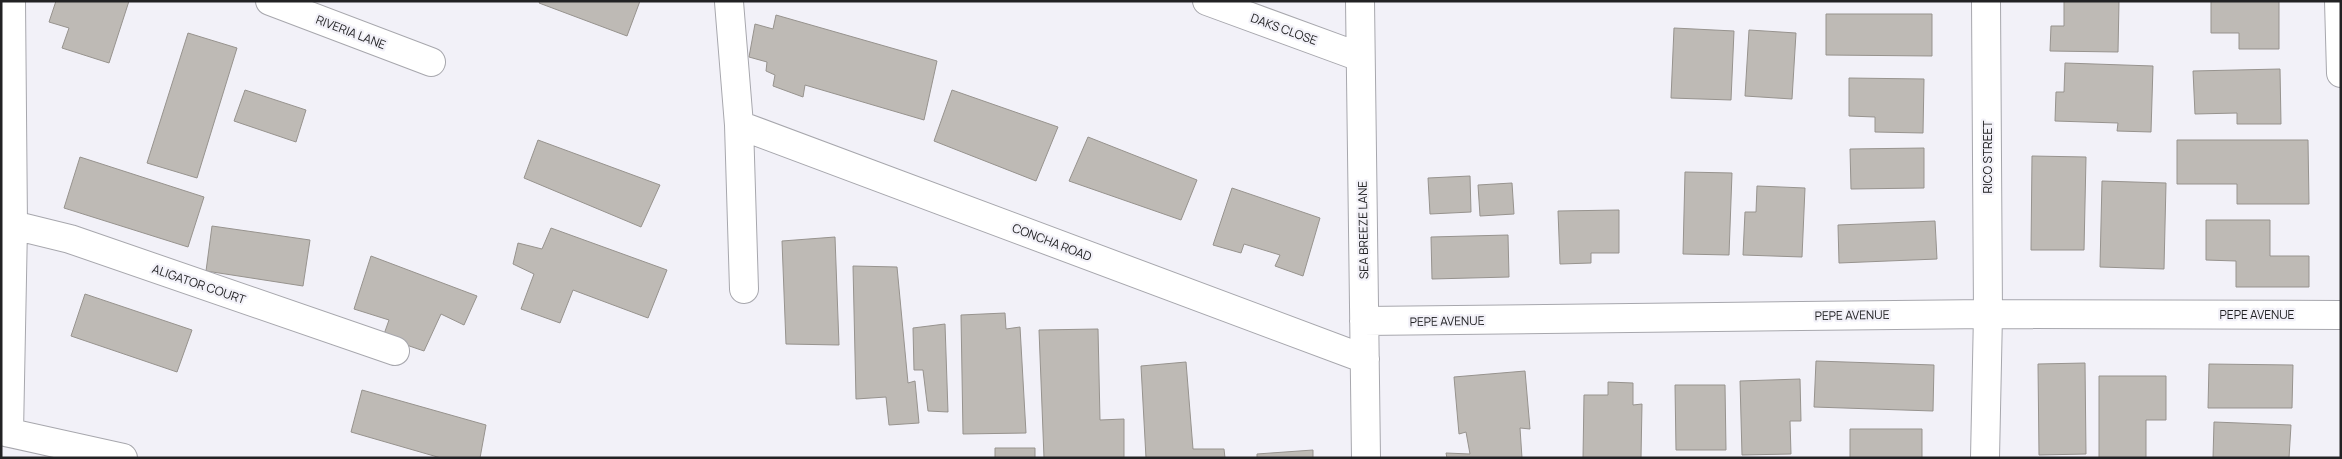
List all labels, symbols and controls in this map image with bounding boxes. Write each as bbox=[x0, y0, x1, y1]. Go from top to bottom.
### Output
street label: DAKS CLOSE bbox=[1248, 9, 1320, 49]
street label: RIVERIA LANE bbox=[314, 11, 389, 53]
street label: RICO STREET bbox=[1979, 120, 1996, 194]
street label: SEA BREEZE LANE bbox=[1354, 181, 1372, 279]
street label: CONCHA ROAD bbox=[1010, 219, 1094, 265]
street label: ALIGATOR COURT bbox=[150, 260, 249, 308]
street label: PEPE AVENUE bbox=[1814, 306, 1890, 324]
street label: PEPE AVENUE bbox=[2220, 306, 2295, 323]
street label: PEPE AVENUE bbox=[1409, 312, 1485, 330]

